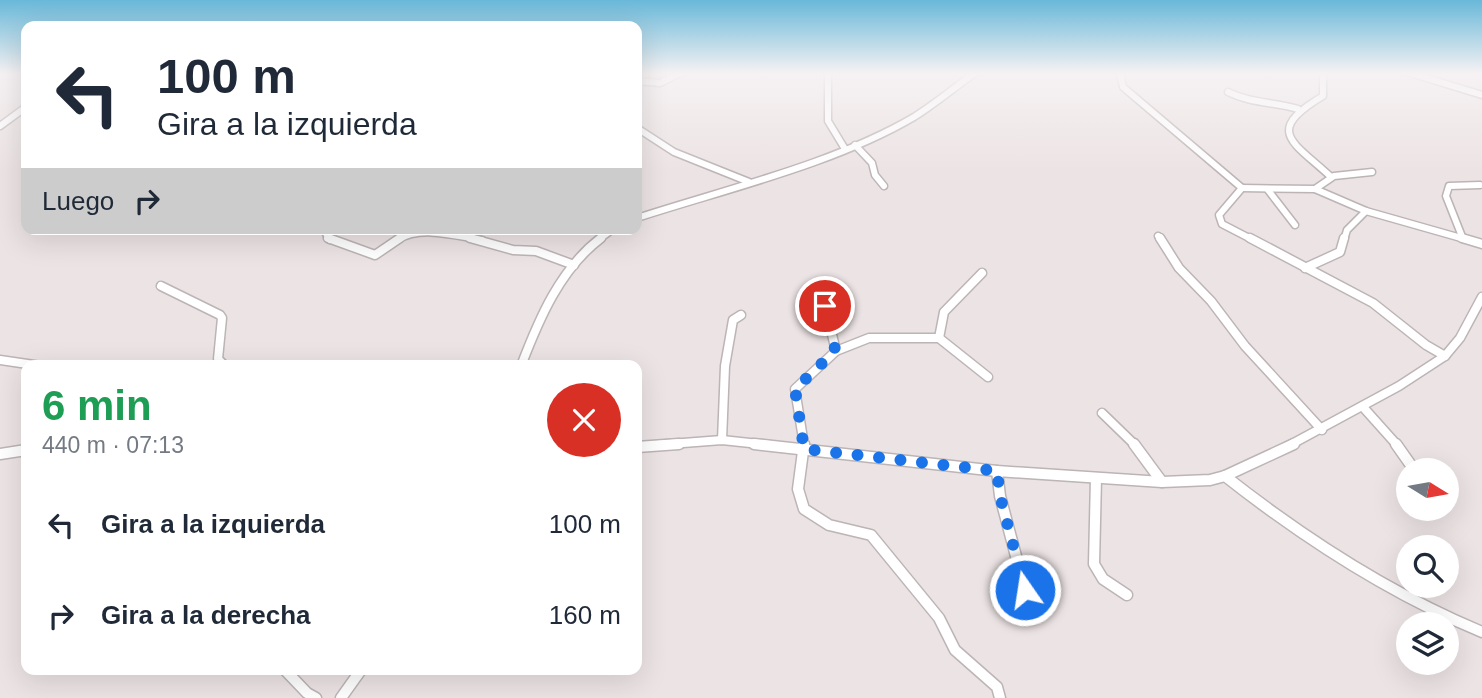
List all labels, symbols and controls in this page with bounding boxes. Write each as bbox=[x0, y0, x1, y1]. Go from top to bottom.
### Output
icon: left bbox=[42, 49, 133, 140]
text: 100 m bbox=[157, 49, 296, 103]
text: Gira a la izquierda bbox=[157, 106, 417, 142]
icon: right bbox=[128, 182, 166, 220]
text: Luego bbox=[42, 186, 114, 216]
pin bbox=[795, 276, 855, 336]
icon: arrive bbox=[806, 287, 844, 325]
text: 6 min bbox=[42, 382, 152, 429]
button: close bbox=[547, 383, 621, 457]
text: 440 m · 07:13 bbox=[42, 432, 184, 458]
north arrow bbox=[1396, 458, 1460, 522]
map controls bbox=[1396, 458, 1459, 675]
icon: left bbox=[42, 506, 80, 544]
text: Gira a la izquierda bbox=[101, 509, 325, 539]
text: 100 m bbox=[549, 509, 621, 539]
button: search bbox=[1396, 535, 1459, 598]
position arrow bbox=[988, 553, 1062, 627]
icon: right bbox=[42, 597, 80, 635]
text: Gira a la derecha bbox=[101, 600, 311, 630]
text: 160 m bbox=[549, 600, 621, 630]
button: layers bbox=[1396, 612, 1459, 675]

